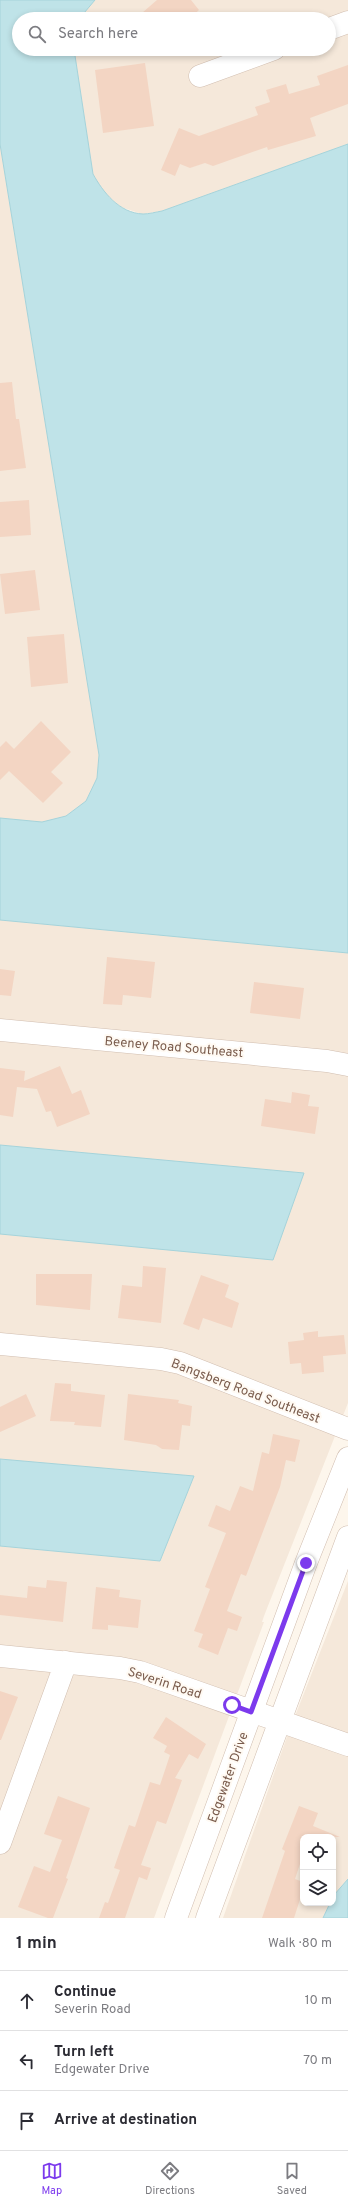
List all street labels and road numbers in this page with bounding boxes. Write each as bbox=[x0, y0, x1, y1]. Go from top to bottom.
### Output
street label: Beeney Road Southeast bbox=[104, 1034, 244, 1062]
street label: Bangsberg Road Southeast bbox=[168, 1356, 322, 1428]
street label: Severin Road bbox=[125, 1664, 203, 1703]
street label: Edgewater Drive bbox=[205, 1730, 253, 1825]

